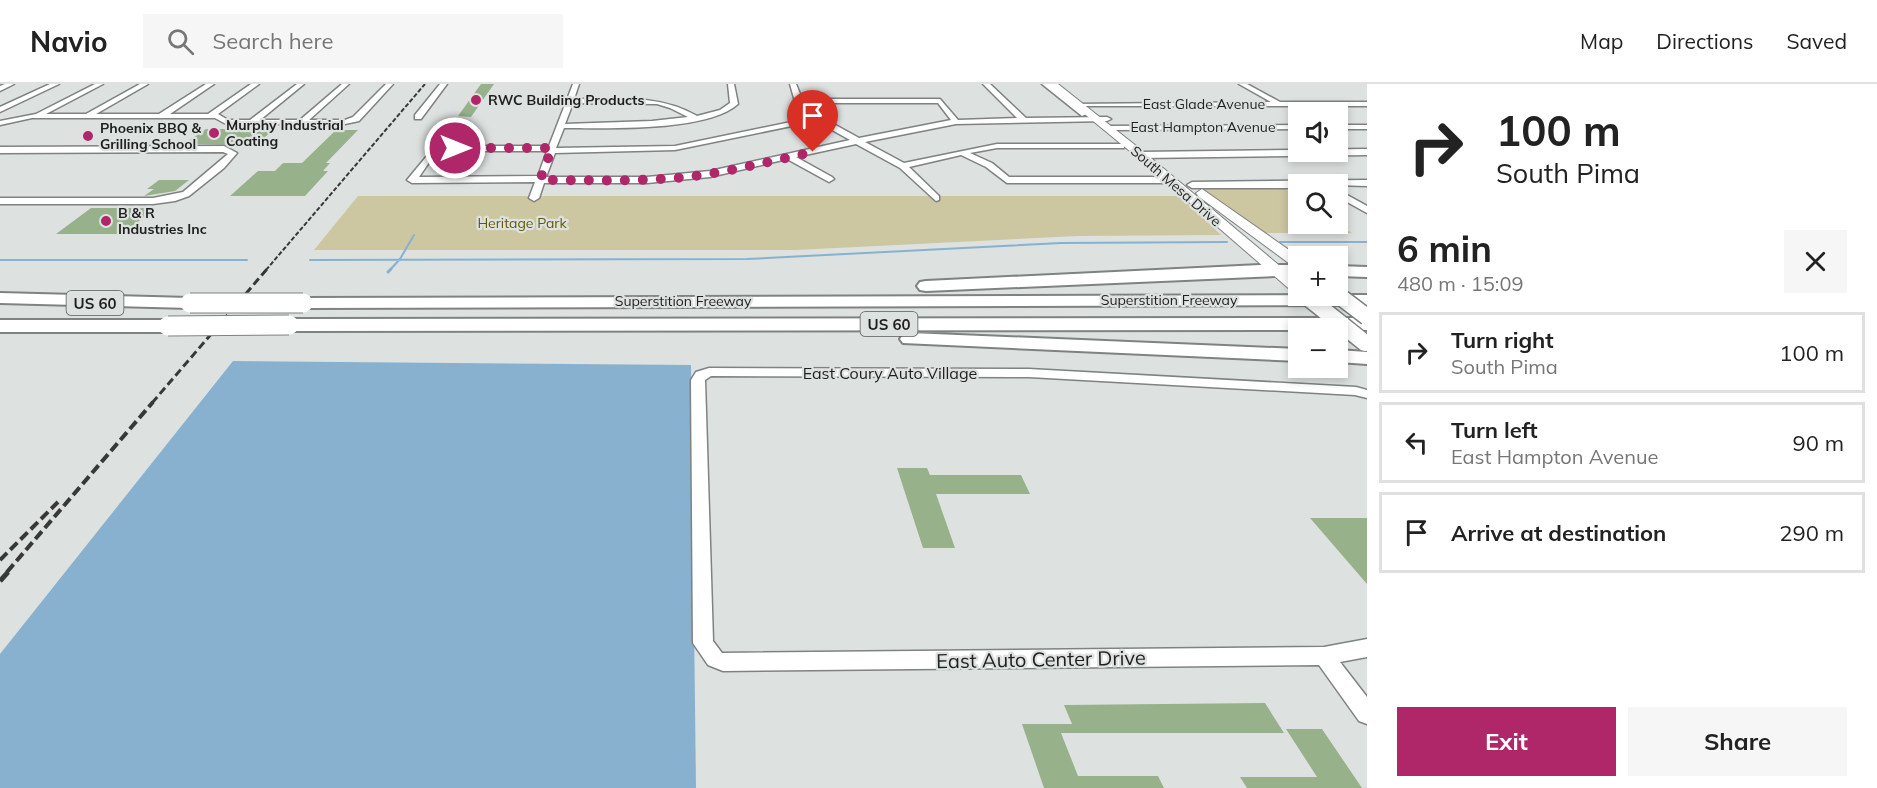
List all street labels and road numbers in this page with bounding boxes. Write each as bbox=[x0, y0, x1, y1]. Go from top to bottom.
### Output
street label: East Glade Avenue bbox=[1143, 95, 1265, 113]
street label: East Hampton Avenue bbox=[1130, 118, 1276, 136]
street label: South Mesa Drive bbox=[1127, 142, 1225, 230]
road number: US 60 bbox=[66, 291, 124, 315]
street label: Superstition Freeway bbox=[1101, 291, 1238, 309]
street label: Superstition Freeway bbox=[615, 292, 752, 310]
road number: US 60 bbox=[860, 312, 918, 336]
street label: East Coury Auto Village bbox=[803, 363, 977, 383]
street label: East Auto Center Drive bbox=[936, 645, 1146, 673]

